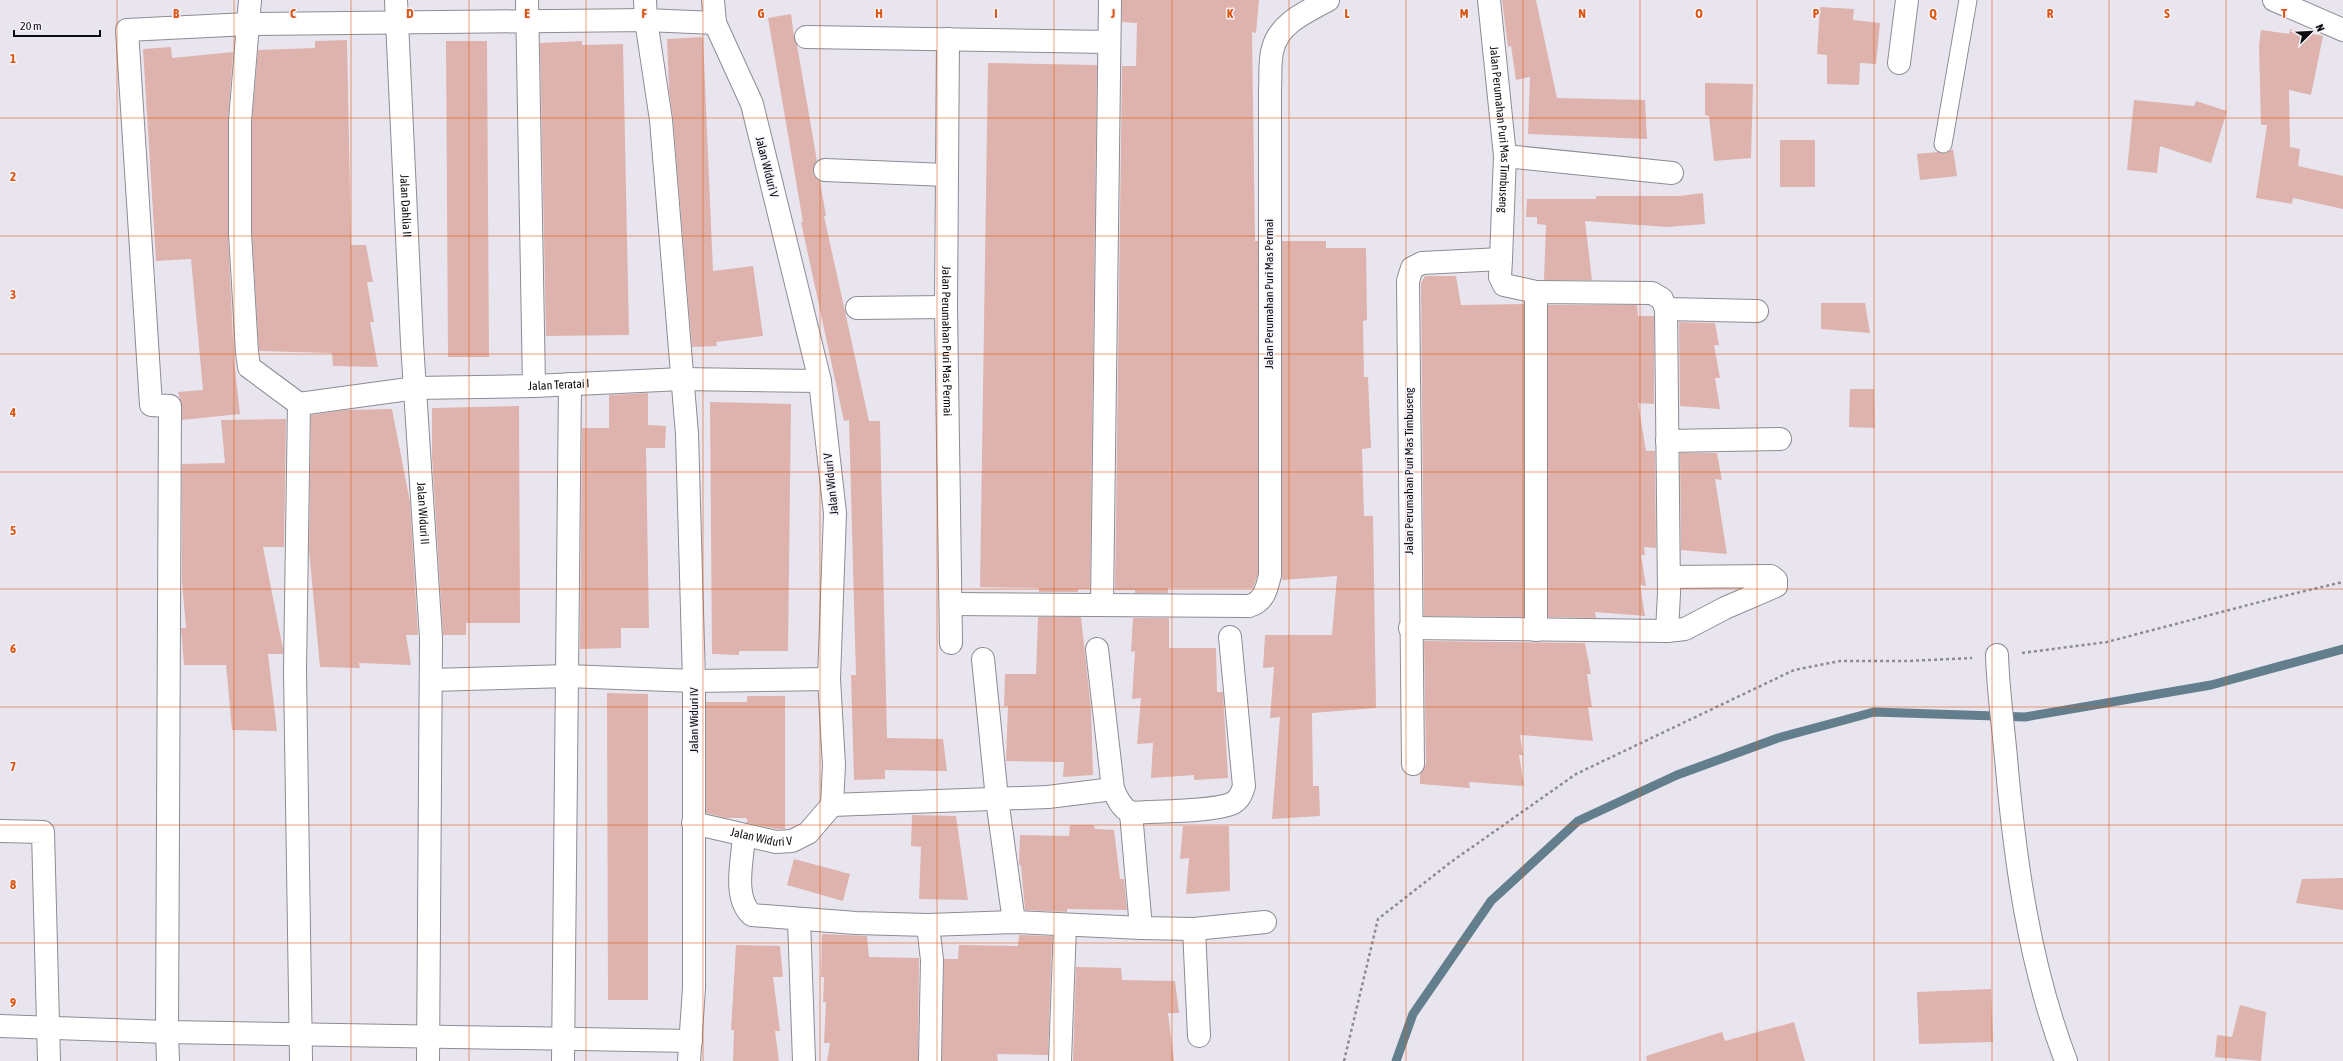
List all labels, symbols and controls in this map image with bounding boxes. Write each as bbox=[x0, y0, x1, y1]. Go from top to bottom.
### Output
text: B bbox=[173, 6, 180, 21]
text: C bbox=[290, 6, 296, 21]
text: D bbox=[406, 6, 414, 21]
text: E bbox=[524, 6, 530, 21]
text: F bbox=[641, 6, 647, 21]
text: G bbox=[758, 6, 765, 21]
text: H bbox=[875, 6, 883, 21]
text: I bbox=[994, 6, 998, 21]
text: J bbox=[1110, 6, 1115, 21]
text: K bbox=[1227, 6, 1234, 21]
text: L bbox=[1344, 6, 1350, 21]
text: M bbox=[1460, 6, 1469, 21]
text: N bbox=[1578, 6, 1586, 21]
text: O bbox=[1695, 6, 1703, 21]
text: P bbox=[1813, 6, 1820, 21]
text: Q bbox=[1929, 6, 1937, 21]
text: R bbox=[2047, 6, 2054, 21]
text: S bbox=[2164, 6, 2170, 21]
text: T bbox=[2281, 6, 2287, 21]
scale bar bbox=[14, 12, 100, 38]
north arrow bbox=[2291, 12, 2331, 52]
text: 20 m bbox=[20, 19, 42, 33]
text: N bbox=[2313, 23, 2327, 33]
street label: Jalan Perumahan Puri Mas Timbuseng bbox=[1487, 45, 1512, 214]
text: 1 bbox=[10, 51, 16, 66]
street label: Jalan Widuri V bbox=[753, 135, 781, 199]
text: 2 bbox=[10, 169, 16, 184]
street label: Jalan Dahlia II bbox=[397, 174, 414, 238]
street label: Jalan Perumahan Puri Mas Permai bbox=[1262, 219, 1276, 369]
street label: Jalan Perumahan Puri Mas Permai bbox=[939, 266, 955, 416]
text: 3 bbox=[10, 287, 16, 302]
street label: Jalan Teratai I bbox=[528, 376, 590, 393]
street label: Jalan Perumahan Puri Mas Timbuseng bbox=[1402, 387, 1416, 554]
text: 4 bbox=[9, 405, 16, 420]
street label: Jalan Widuri V bbox=[821, 452, 841, 516]
street label: Jalan Widuri II bbox=[414, 482, 432, 545]
text: 5 bbox=[10, 523, 16, 538]
text: 6 bbox=[10, 641, 16, 656]
street label: Jalan Widuri IV bbox=[687, 687, 701, 753]
text: 7 bbox=[10, 759, 16, 774]
street label: Jalan Widuri V bbox=[729, 825, 793, 849]
text: 8 bbox=[10, 877, 16, 892]
text: 9 bbox=[10, 995, 16, 1010]

